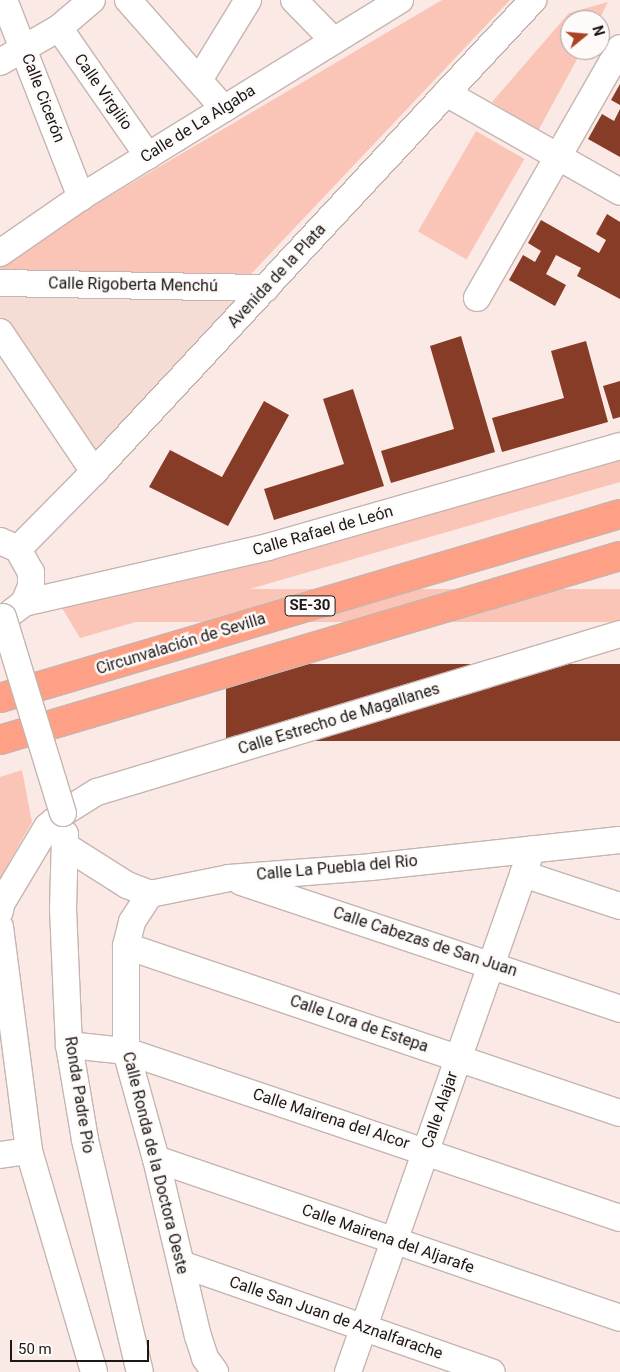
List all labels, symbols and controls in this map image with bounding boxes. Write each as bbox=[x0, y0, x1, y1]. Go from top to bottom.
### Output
north arrow bbox=[560, 10, 610, 60]
text: N bbox=[589, 24, 607, 38]
street label: Calle Virgilio bbox=[70, 50, 136, 134]
street label: Calle Cicerón bbox=[17, 51, 69, 145]
street label: Calle de La Algaba bbox=[137, 81, 259, 167]
street label: Avenida de la Plata bbox=[224, 220, 330, 332]
street label: Calle Rigoberta Menchú bbox=[48, 274, 218, 296]
street label: Calle Rafael de León bbox=[251, 502, 395, 560]
road number: SE-30 bbox=[284, 594, 336, 618]
street label: Circunvalación de Sevilla bbox=[94, 609, 268, 679]
street label: Calle Estrecho de Magallanes bbox=[236, 679, 442, 759]
street label: Calle La Puebla del Rio bbox=[256, 851, 418, 885]
street label: Calle Cabezas de San Juan bbox=[331, 903, 519, 981]
street label: Calle Lora de Estepa bbox=[287, 991, 431, 1057]
street label: Ronda Padre Pío bbox=[60, 1035, 98, 1155]
street label: Calle Ronda de la Doctora Oeste bbox=[118, 1050, 192, 1276]
street label: Calle Alajar bbox=[418, 1069, 462, 1151]
street label: Calle Mairena del Alcor bbox=[250, 1085, 412, 1153]
street label: Calle Mairena del Aljarafe bbox=[299, 1200, 477, 1278]
street label: Calle San Juan de Aznalfarache bbox=[227, 1272, 445, 1364]
scale bar bbox=[12, 1330, 151, 1362]
text: 50 m bbox=[18, 1340, 52, 1358]

